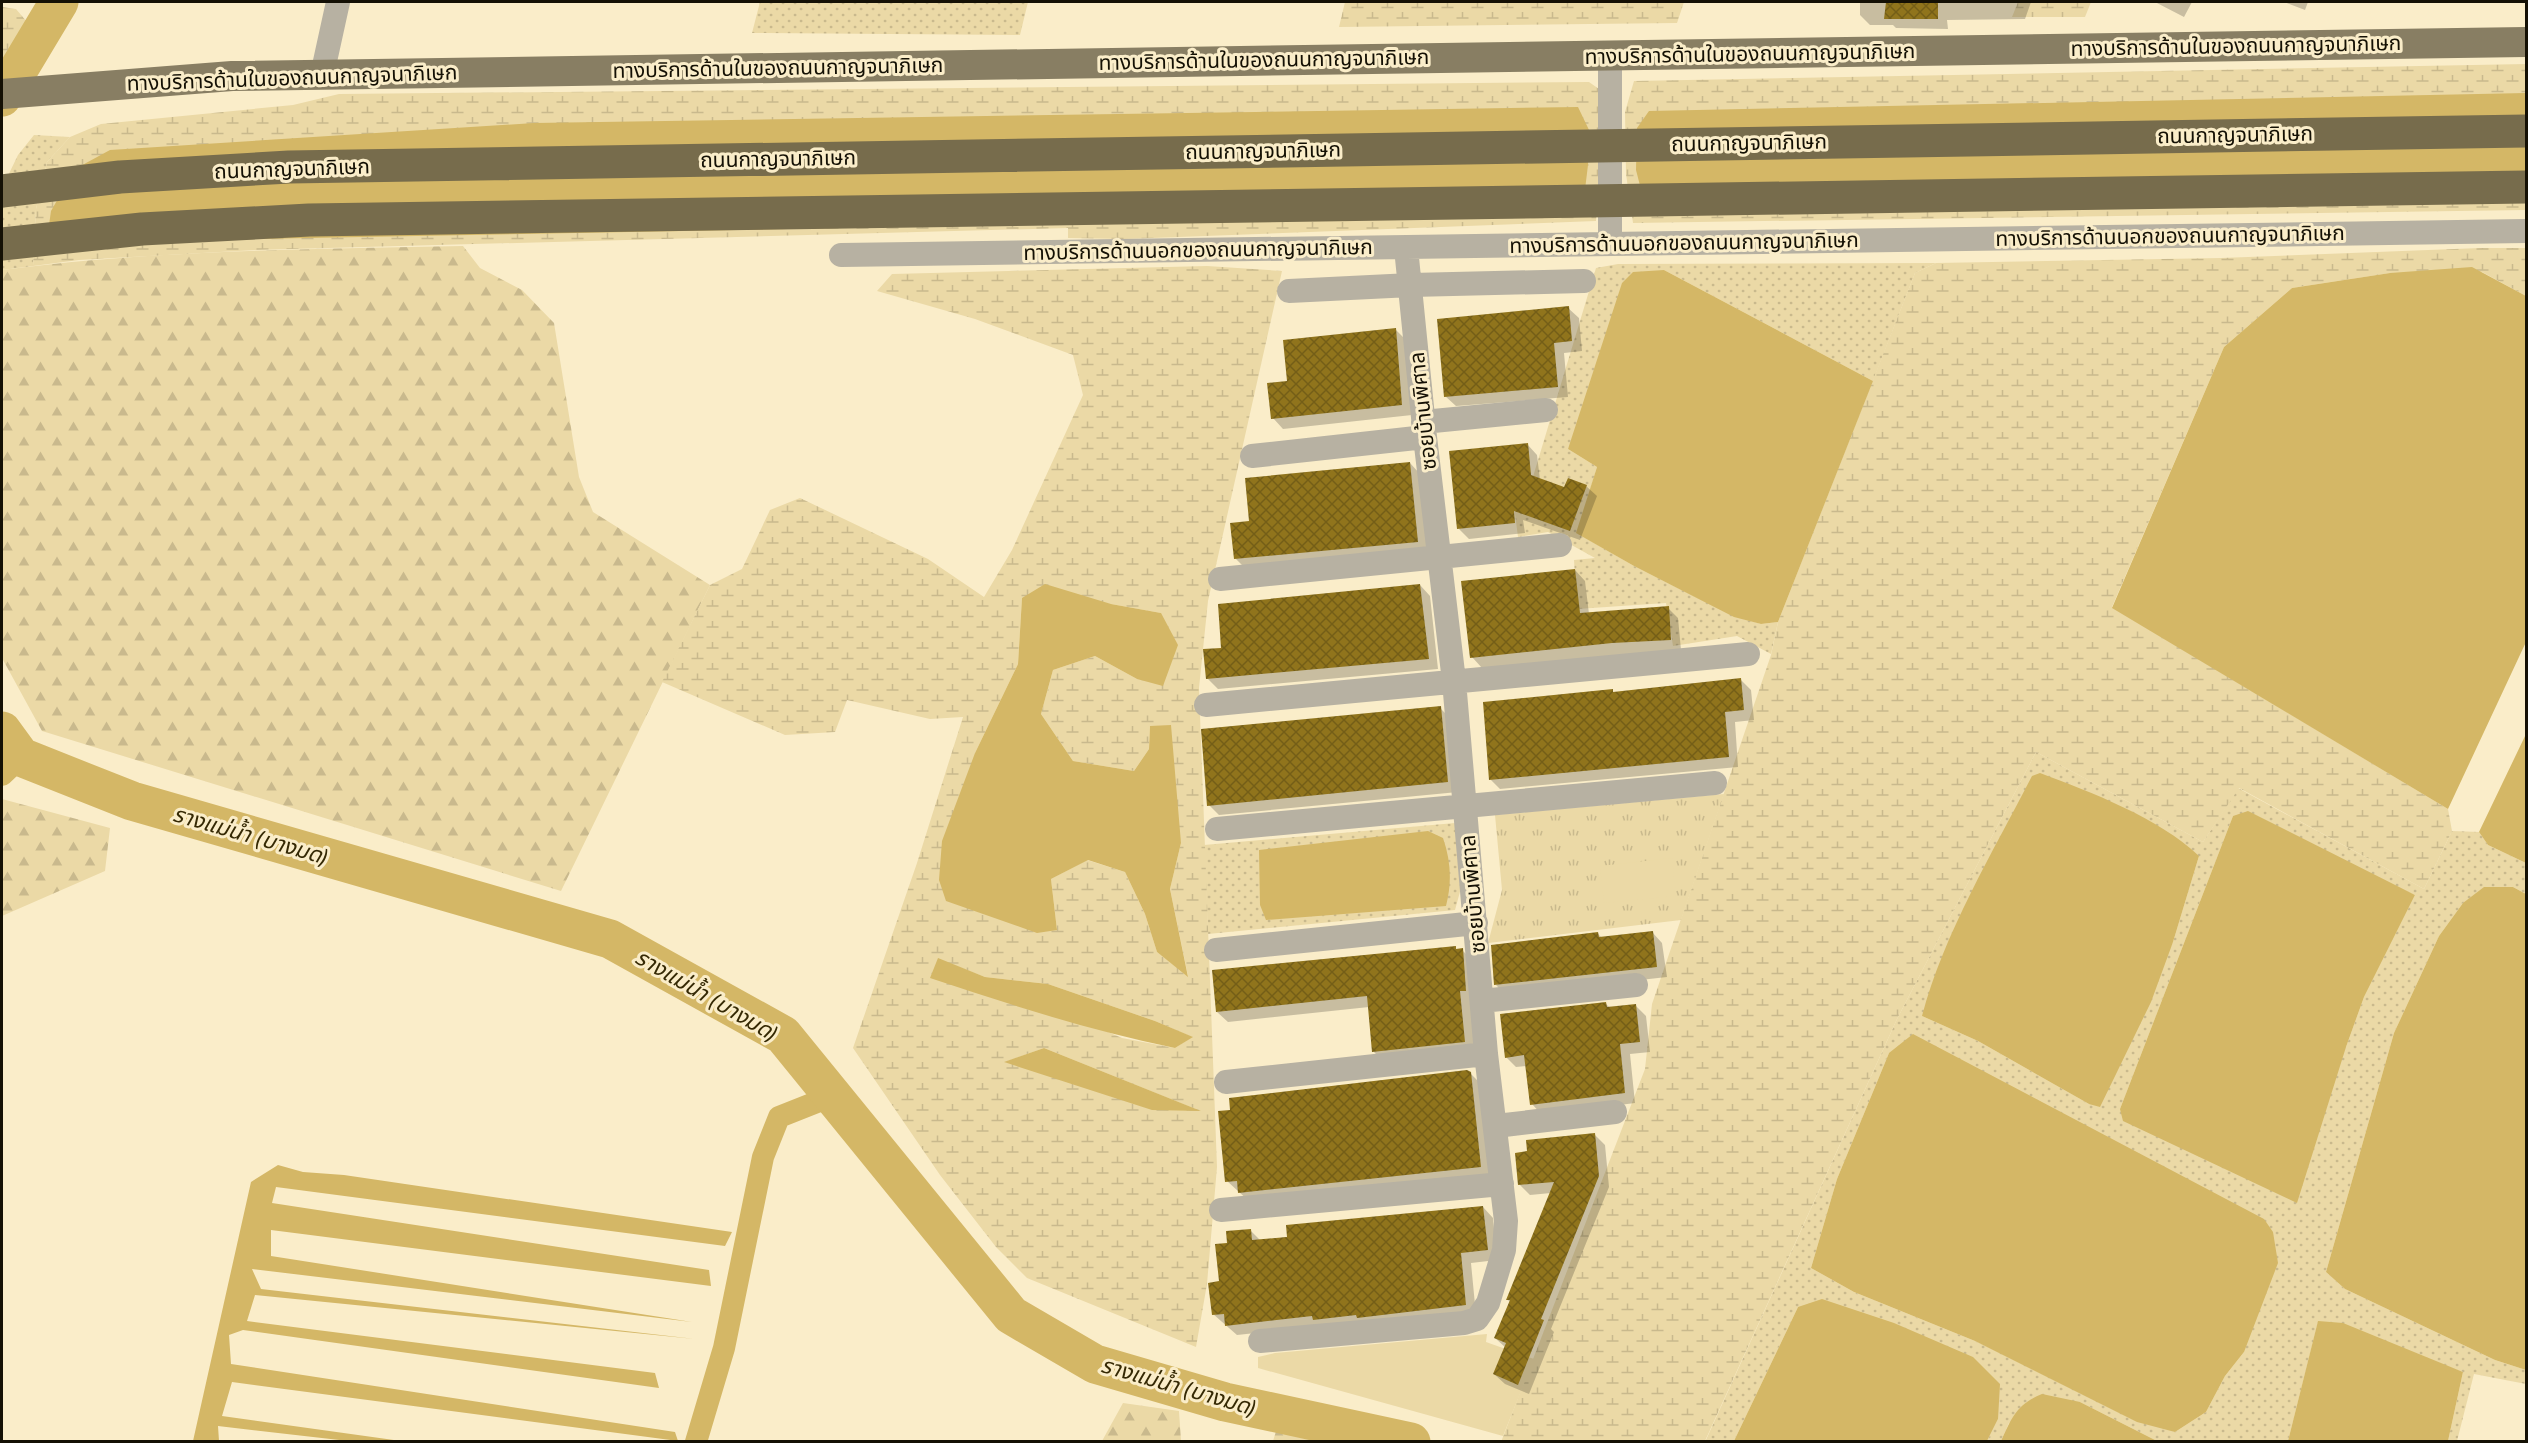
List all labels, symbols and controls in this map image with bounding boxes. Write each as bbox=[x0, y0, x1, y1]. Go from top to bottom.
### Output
street label: ทางบริการด้านในของถนนกาญจนาภิเษก bbox=[2070, 29, 2402, 61]
street label: ทางบริการด้านในของถนนกาญจนาภิเษก bbox=[1584, 37, 1916, 69]
street label: ทางบริการด้านในของถนนกาญจนาภิเษก bbox=[1098, 43, 1430, 75]
street label: ทางบริการด้านในของถนนกาญจนาภิเษก bbox=[612, 51, 944, 83]
street label: ทางบริการด้านในของถนนกาญจนาภิเษก bbox=[126, 58, 458, 96]
street label: ถนนกาญจนาภิเษก bbox=[2157, 120, 2313, 148]
street label: ถนนกาญจนาภิเษก bbox=[1671, 128, 1827, 156]
street label: ถนนกาญจนาภิเษก bbox=[1185, 136, 1341, 164]
street label: ถนนกาญจนาภิเษก bbox=[700, 144, 856, 172]
street label: ถนนกาญจนาภิเษก bbox=[214, 152, 370, 184]
street label: ทางบริการด้านนอกของถนนกาญจนาภิเษก bbox=[1995, 219, 2345, 251]
street label: ทางบริการด้านนอกของถนนกาญจนาภิเษก bbox=[1509, 226, 1859, 258]
street label: ทางบริการด้านนอกของถนนกาญจนาภิเษก bbox=[1023, 233, 1373, 265]
street label: ซอยบ้านพิศาล bbox=[1403, 351, 1441, 471]
water label: รางแม่น้ำ (บางมด) bbox=[170, 798, 332, 871]
street label: ซอยบ้านพิศาล bbox=[1454, 834, 1490, 954]
water label: รางแม่น้ำ (บางมด) bbox=[630, 942, 784, 1047]
water label: รางแม่น้ำ (บางมด) bbox=[1098, 1349, 1260, 1422]

